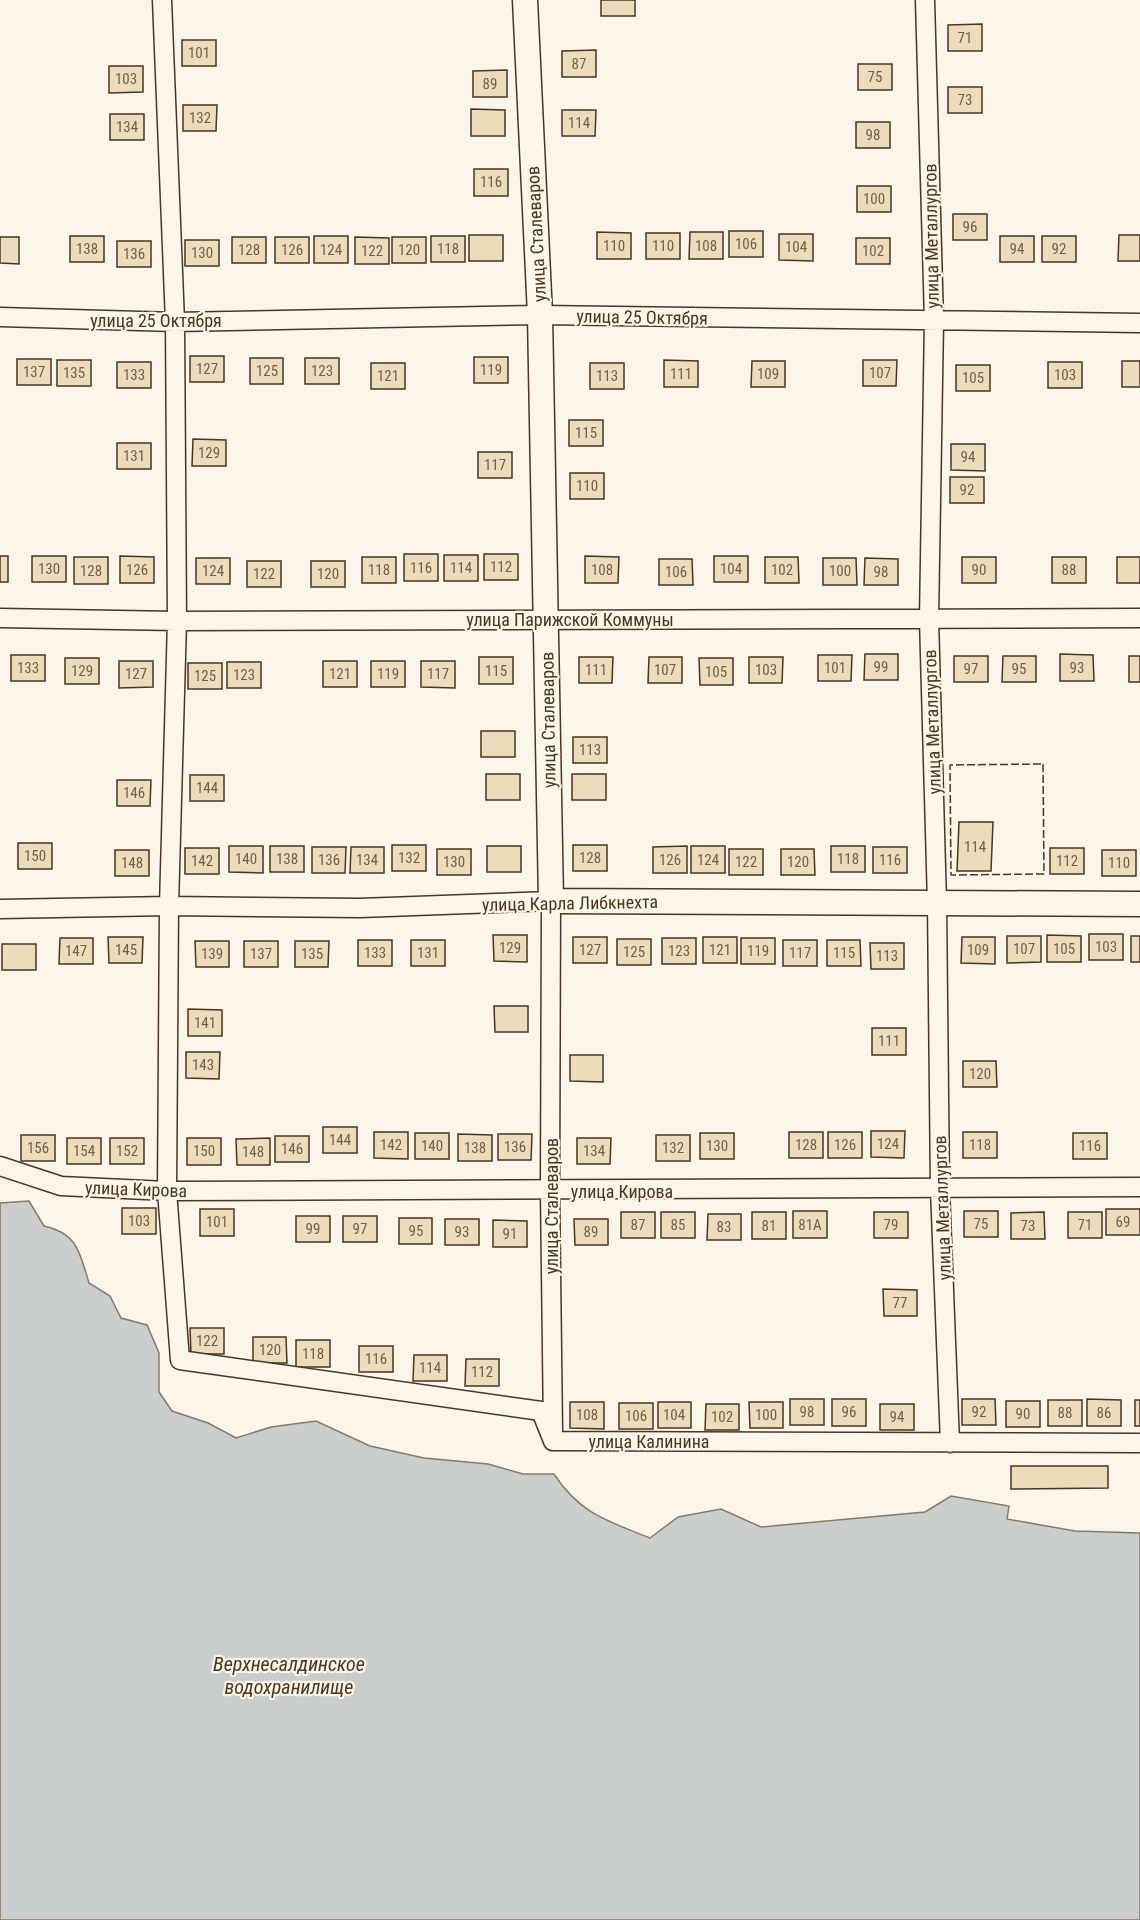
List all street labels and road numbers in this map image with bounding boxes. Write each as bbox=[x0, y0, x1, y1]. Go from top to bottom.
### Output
street label: улица Металлургов bbox=[919, 163, 943, 309]
street label: улица Сталеваров bbox=[522, 165, 550, 303]
street label: улица 25 Октября bbox=[576, 305, 708, 329]
street label: улица 25 Октября bbox=[90, 310, 222, 331]
street label: улица Парижской Коммуны bbox=[466, 609, 674, 630]
street label: улица Металлургов bbox=[919, 649, 945, 795]
street label: улица Сталеваров bbox=[536, 652, 560, 788]
street label: улица Карла Либкнехта bbox=[482, 891, 658, 915]
street label: улица Металлургов bbox=[929, 1135, 955, 1281]
street label: улица Сталеваров bbox=[541, 1138, 562, 1274]
street label: улица Кирова bbox=[84, 1177, 188, 1201]
street label: улица Кирова bbox=[571, 1181, 673, 1202]
street label: улица Калинина bbox=[589, 1431, 709, 1452]

